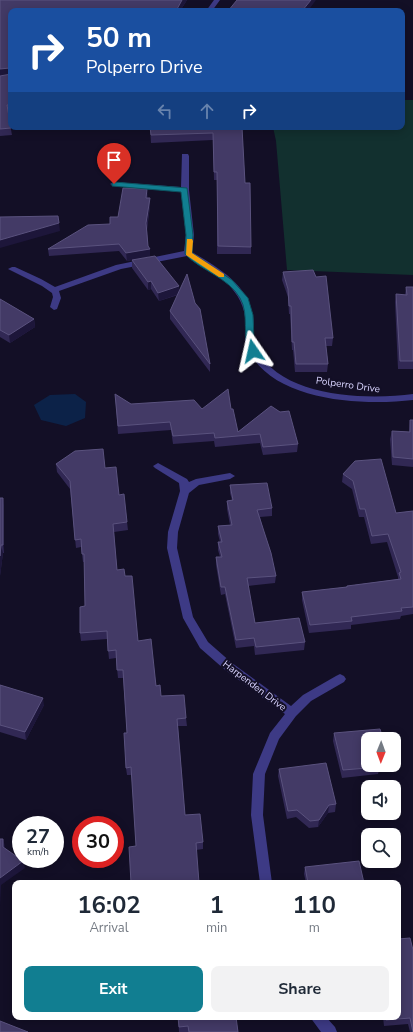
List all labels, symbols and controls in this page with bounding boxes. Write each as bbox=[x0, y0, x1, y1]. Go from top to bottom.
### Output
text: 50 m bbox=[86, 19, 152, 57]
icon: right bbox=[20, 24, 72, 76]
text: Polperro Drive bbox=[86, 55, 203, 79]
icon: left bbox=[154, 100, 176, 122]
icon: ahead bbox=[196, 100, 218, 122]
icon: right bbox=[238, 100, 260, 122]
pin bbox=[97, 143, 131, 184]
icon: arrive bbox=[103, 149, 125, 171]
position arrow bbox=[232, 330, 274, 372]
street label: Polperro Drive bbox=[315, 374, 381, 396]
street label: Harpenden Drive bbox=[220, 657, 289, 714]
north arrow bbox=[361, 732, 401, 772]
map controls bbox=[361, 732, 401, 868]
button: sound bbox=[361, 780, 401, 820]
speed limit sign: 30 bbox=[72, 816, 124, 868]
text: 27 bbox=[26, 823, 50, 850]
button: search bbox=[361, 828, 401, 868]
text: km/h bbox=[27, 845, 49, 859]
text: 16:02 bbox=[77, 889, 141, 921]
text: 1 bbox=[209, 889, 224, 921]
text: 110 bbox=[293, 889, 336, 921]
text: Arrival bbox=[89, 919, 129, 937]
text: min bbox=[206, 919, 227, 937]
text: m bbox=[309, 919, 320, 937]
button: Exit bbox=[24, 966, 203, 1012]
button: Share bbox=[211, 966, 389, 1012]

